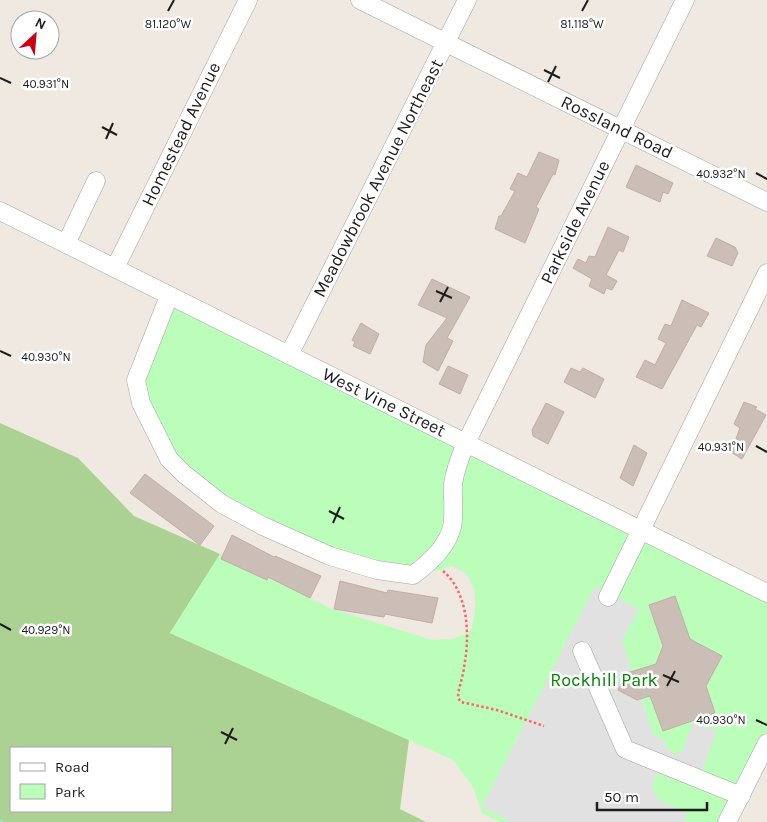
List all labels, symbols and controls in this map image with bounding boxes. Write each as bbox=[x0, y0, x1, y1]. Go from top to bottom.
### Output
north arrow bbox=[10, 10, 60, 60]
text: N bbox=[32, 14, 49, 34]
text: 81.120°W bbox=[145, 17, 191, 31]
text: 81.118°W bbox=[560, 17, 604, 31]
street label: Meadowbrook Avenue Northeast bbox=[308, 55, 448, 301]
street label: Homestead Avenue bbox=[137, 58, 225, 210]
text: 40.931°N bbox=[23, 77, 69, 91]
street label: Rossland Road bbox=[557, 90, 677, 164]
street label: Parkside Avenue bbox=[536, 157, 614, 287]
text: 40.932°N bbox=[696, 167, 746, 181]
text: 40.930°N bbox=[21, 350, 71, 364]
street label: West Vine Street bbox=[319, 363, 449, 441]
text: 40.931°N bbox=[698, 440, 744, 454]
text: 40.929°N bbox=[21, 623, 71, 637]
park label: Rockhill Park bbox=[550, 669, 658, 691]
text: 40.930°N bbox=[696, 713, 746, 727]
legend bbox=[10, 747, 172, 812]
text: Road bbox=[55, 758, 90, 776]
scale bar bbox=[597, 780, 707, 812]
text: Park bbox=[55, 783, 85, 801]
text: 50 m bbox=[604, 788, 639, 806]

